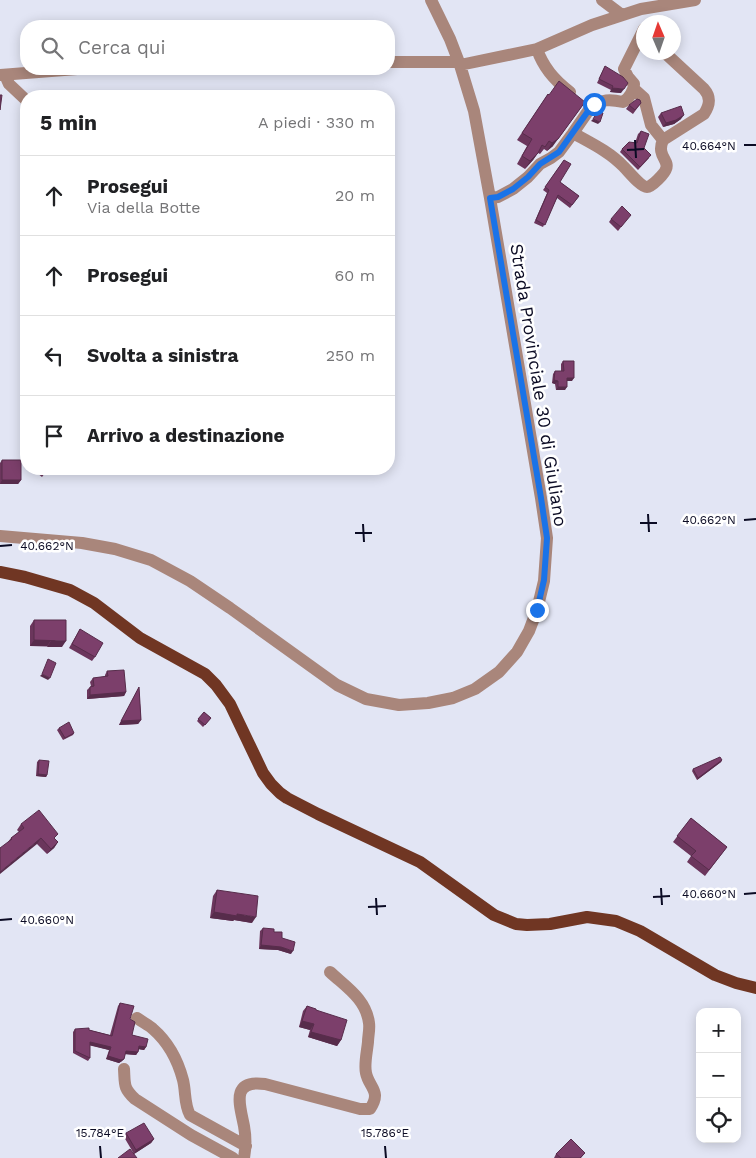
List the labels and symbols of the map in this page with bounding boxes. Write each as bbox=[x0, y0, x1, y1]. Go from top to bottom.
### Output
north arrow bbox=[636, 15, 681, 60]
route start bbox=[583, 93, 606, 116]
text: 40.664°N bbox=[682, 139, 736, 153]
street label: Strada Provinciale 30 di Giuliano bbox=[506, 242, 572, 528]
text: 40.662°N bbox=[682, 513, 736, 527]
text: 40.662°N bbox=[20, 539, 74, 553]
route end bbox=[526, 599, 549, 622]
text: 40.660°N bbox=[682, 887, 736, 901]
text: 40.660°N bbox=[20, 913, 74, 927]
text: 15.784°E bbox=[76, 1126, 124, 1140]
text: 15.786°E bbox=[361, 1126, 409, 1140]

